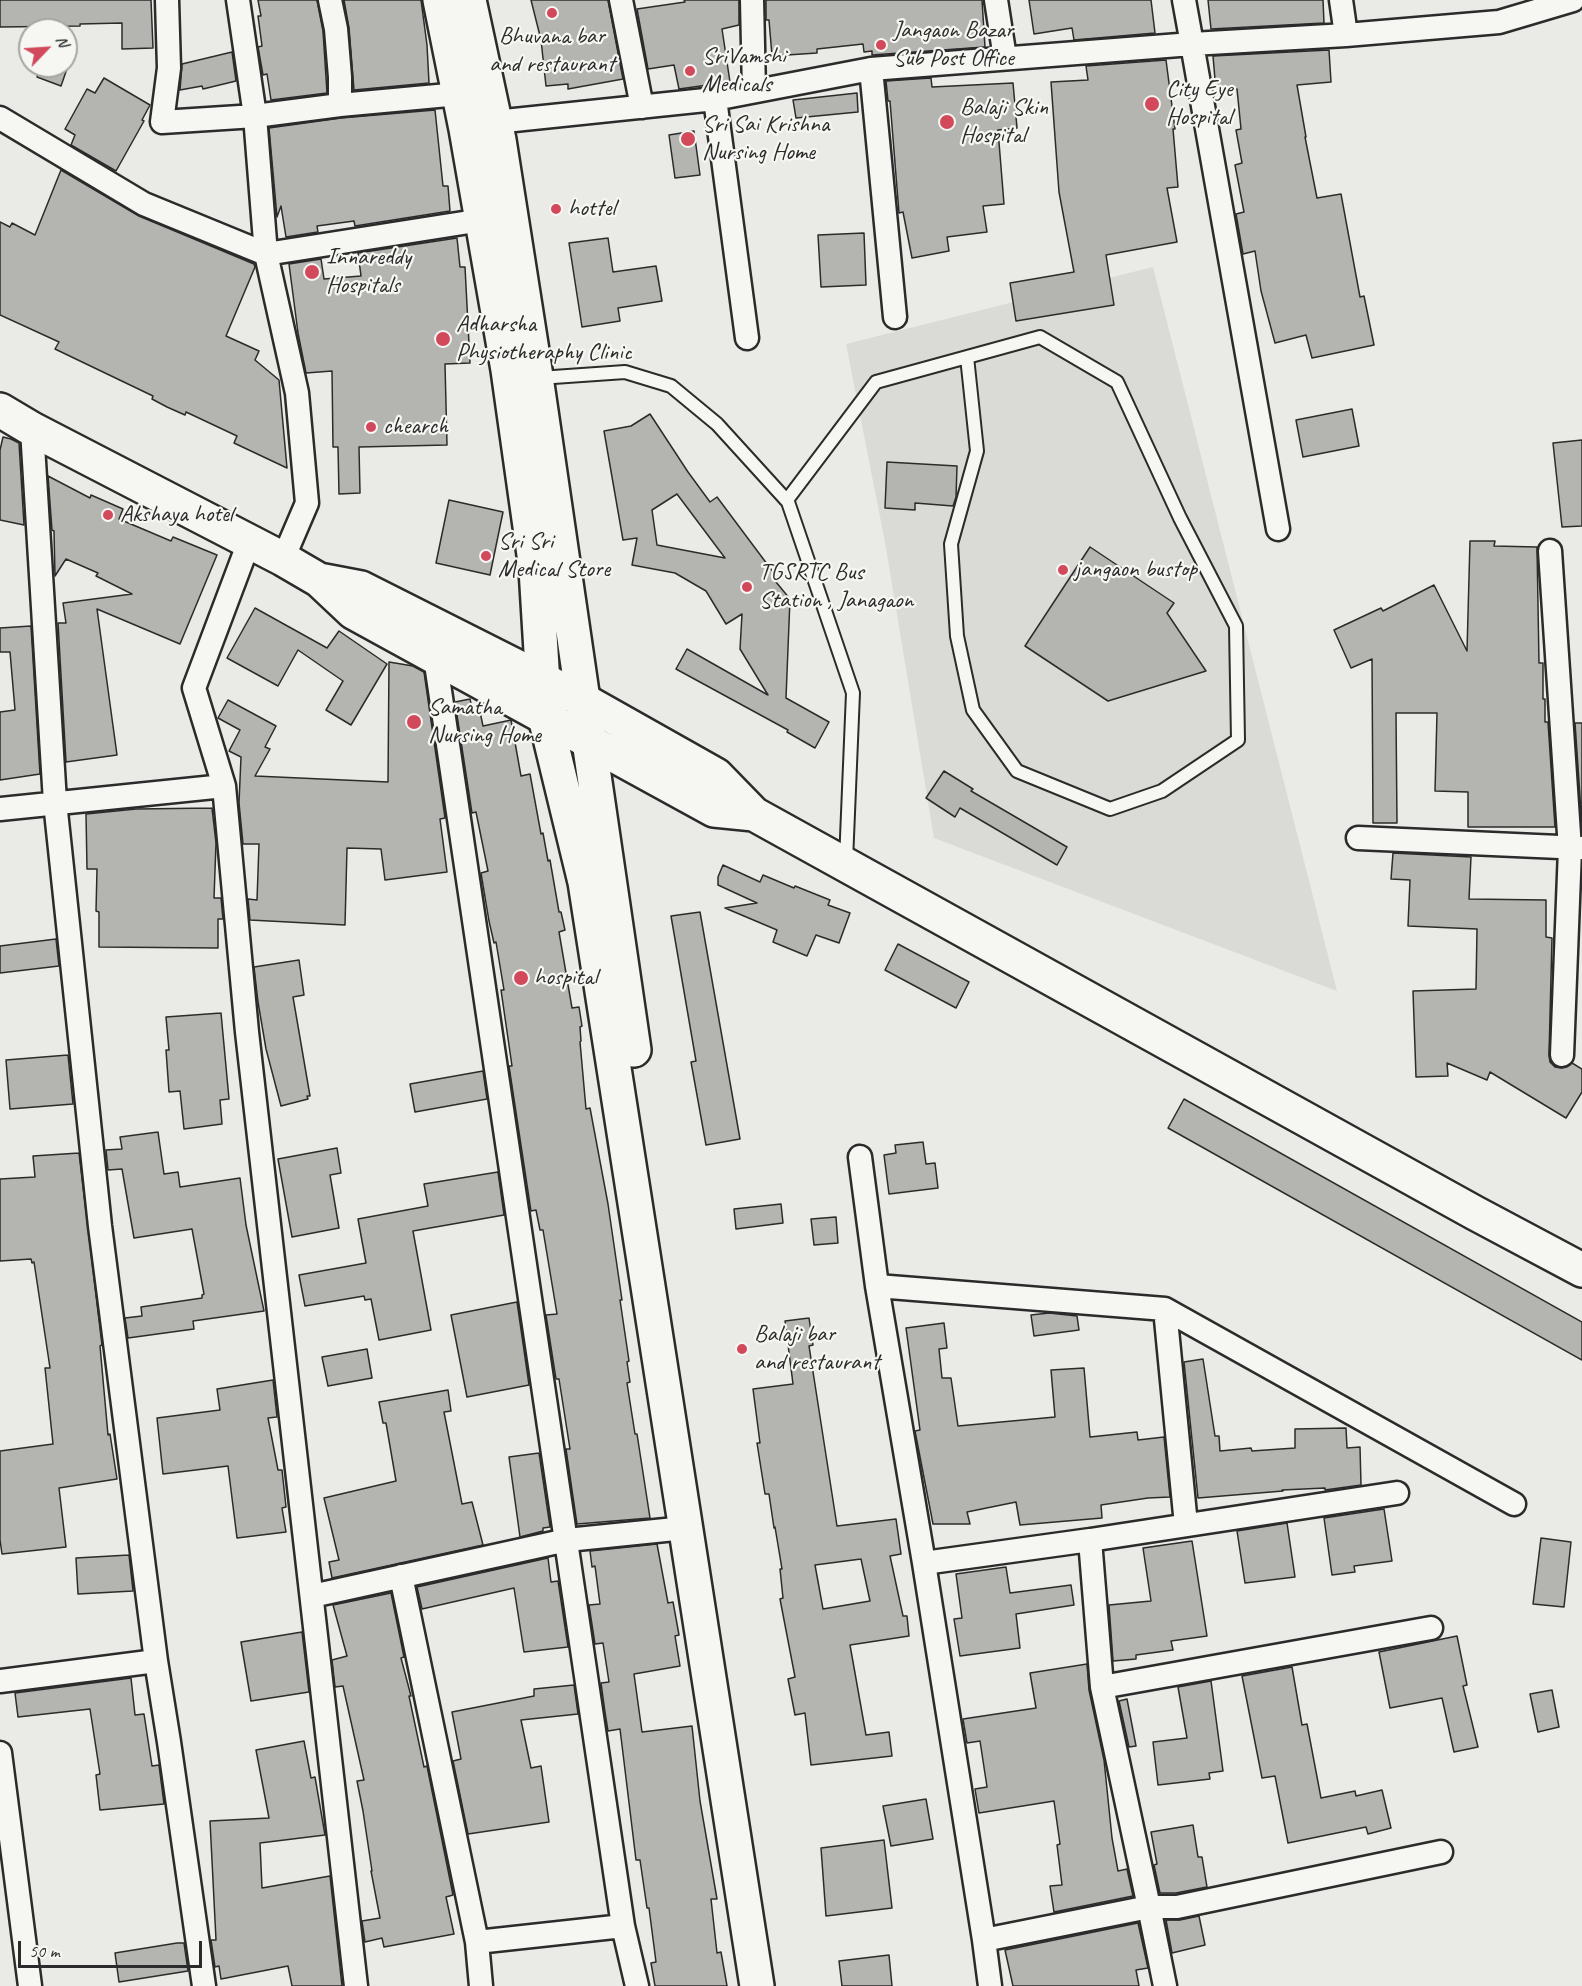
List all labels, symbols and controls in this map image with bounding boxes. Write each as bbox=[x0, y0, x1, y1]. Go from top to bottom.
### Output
marker: Bhuvana bar and restaurant bbox=[545, 6, 559, 20]
place label: Jangaon Bazar Sub Post Office bbox=[893, 17, 1014, 73]
north arrow bbox=[18, 18, 78, 78]
place label: Bhuvana bar and restaurant bbox=[489, 23, 615, 79]
text: N bbox=[51, 33, 74, 50]
marker: Jangaon Bazar Sub Post Office bbox=[874, 38, 888, 52]
place label: SriVamshi Medicals bbox=[702, 43, 786, 99]
marker: SriVamshi Medicals bbox=[683, 64, 697, 78]
place label: City Eye Hospital bbox=[1166, 76, 1232, 132]
place label: Balaji Skin Hospital bbox=[960, 94, 1048, 150]
marker: City Eye Hospital bbox=[1143, 95, 1161, 113]
place label: Sri Sai Krishna Nursing Home bbox=[702, 111, 829, 167]
marker: Balaji Skin Hospital bbox=[938, 113, 956, 131]
marker: Sri Sai Krishna Nursing Home bbox=[679, 130, 697, 148]
place label: hottel bbox=[568, 195, 615, 223]
marker: hottel bbox=[549, 202, 563, 216]
place label: Innareddy Hospitals bbox=[326, 244, 411, 300]
marker: Innareddy Hospitals bbox=[303, 263, 321, 281]
place label: Adharsha Physiotheraphy Clinic bbox=[456, 311, 632, 367]
marker: Adharsha Physiotheraphy Clinic bbox=[434, 330, 452, 348]
place label: chearch bbox=[383, 413, 448, 441]
marker: chearch bbox=[364, 420, 378, 434]
place label: Akshaya hotel bbox=[120, 501, 233, 529]
marker: Akshaya hotel bbox=[101, 508, 115, 522]
place label: Sri Sri Medical Store bbox=[498, 528, 610, 584]
marker: Sri Sri Medical Store bbox=[479, 549, 493, 563]
place label: jangaon bustop bbox=[1075, 556, 1197, 584]
place label: TGSRTC Bus Station , Janagaon bbox=[759, 559, 913, 615]
marker: jangaon bustop bbox=[1056, 563, 1070, 577]
marker: TGSRTC Bus Station , Janagaon bbox=[740, 580, 754, 594]
place label: Samatha Nursing Home bbox=[428, 694, 541, 750]
marker: Samatha Nursing Home bbox=[405, 713, 423, 731]
place label: hospital bbox=[534, 964, 597, 992]
marker: hospital bbox=[512, 969, 530, 987]
place label: Balaji bar and restaurant bbox=[754, 1321, 879, 1377]
marker: Balaji bar and restaurant bbox=[735, 1342, 749, 1356]
scale bar bbox=[21, 1929, 206, 1967]
text: 50 m bbox=[29, 1940, 60, 1962]

